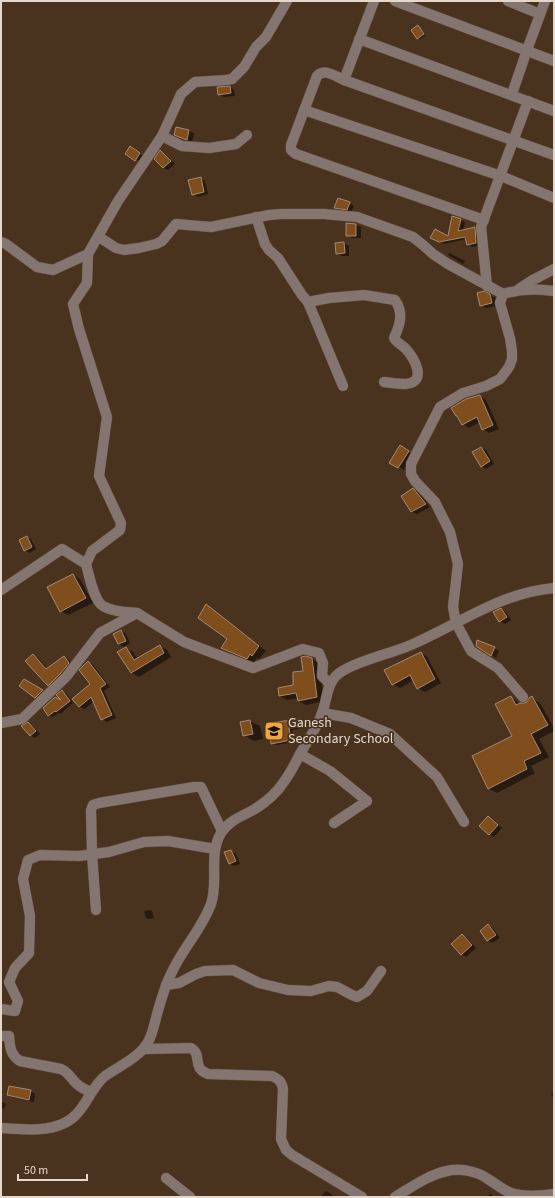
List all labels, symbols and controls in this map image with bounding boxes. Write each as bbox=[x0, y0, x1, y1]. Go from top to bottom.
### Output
place label: Ganesh Secondary School bbox=[288, 713, 394, 749]
school or university icon: Ganesh Secondary School bbox=[263, 720, 285, 742]
scale bar bbox=[18, 1156, 87, 1182]
text: 50 m bbox=[24, 1162, 48, 1179]

